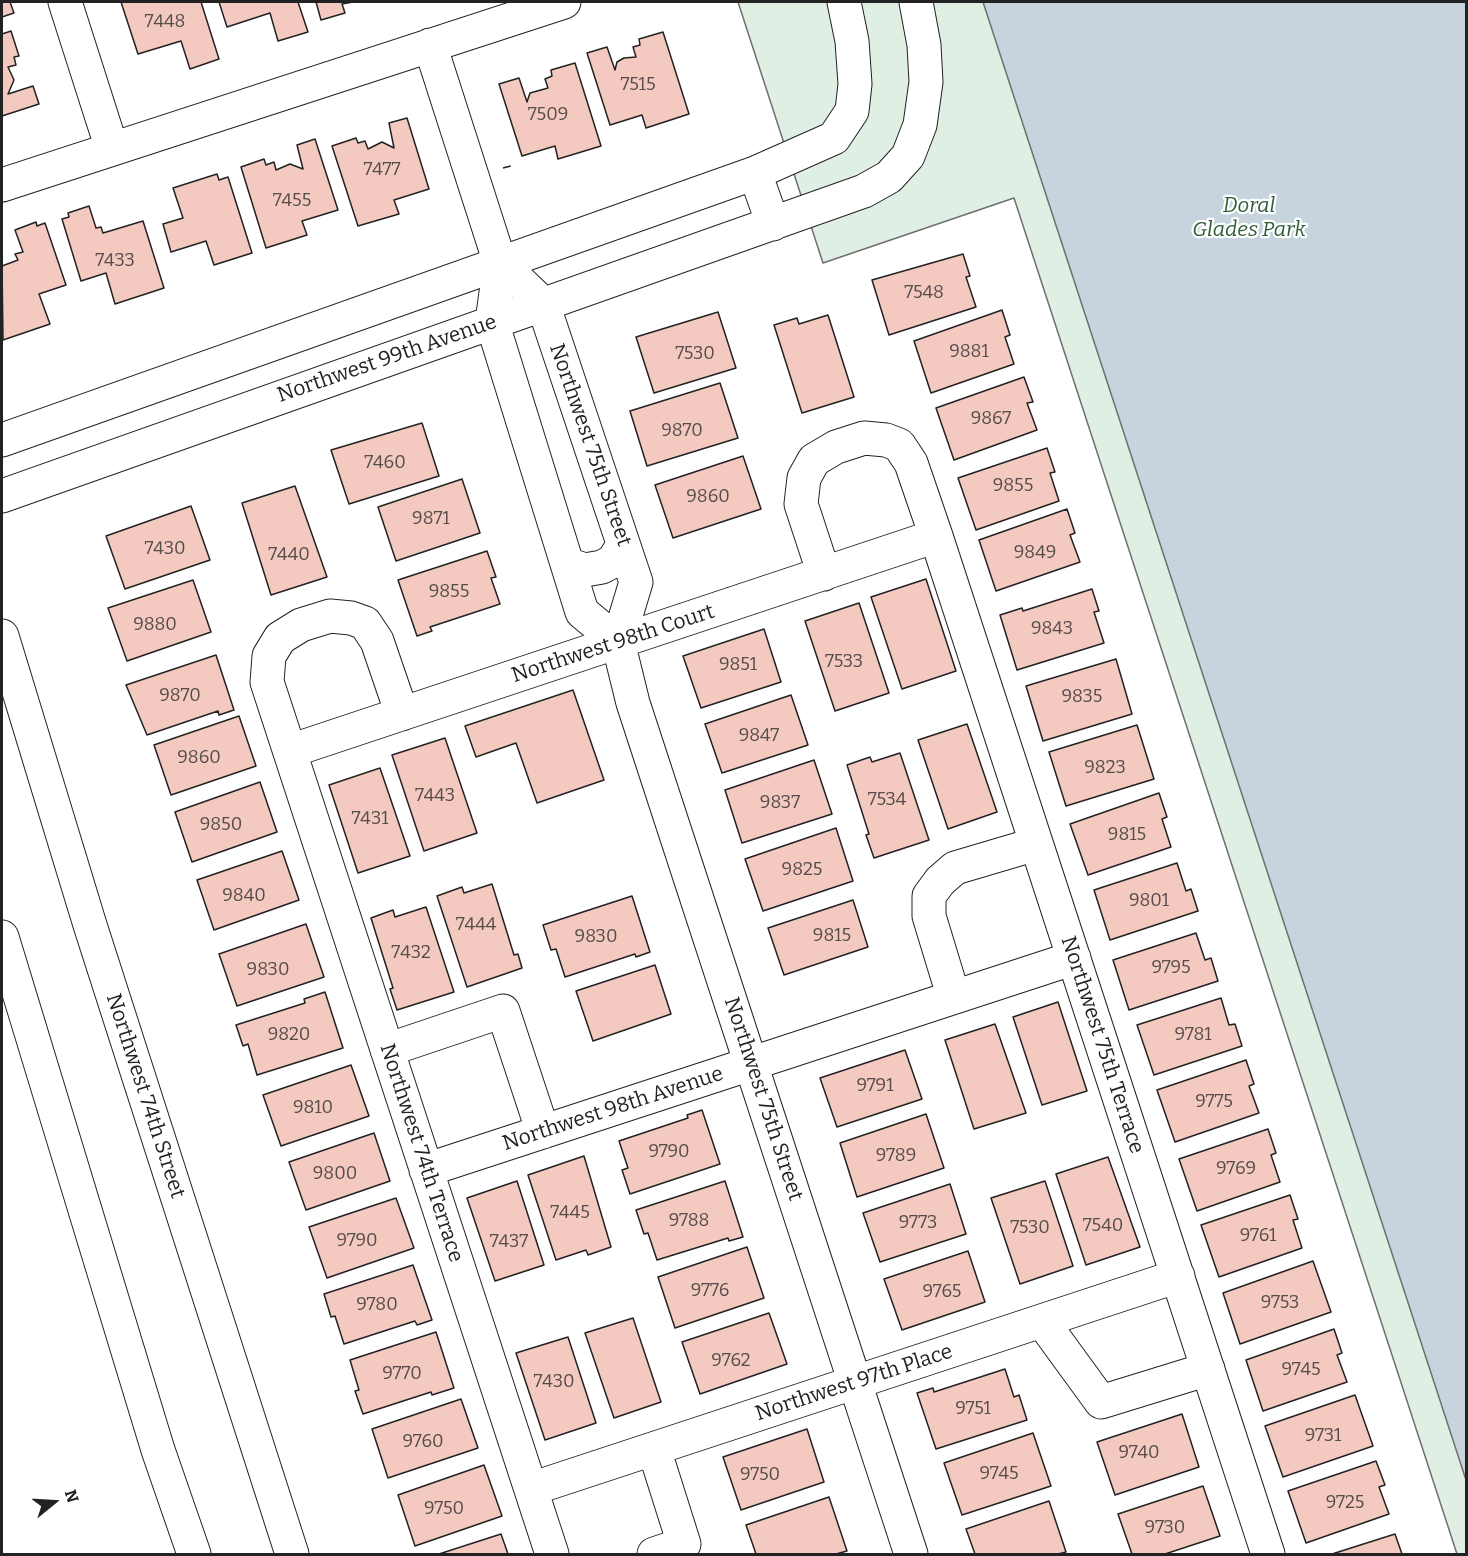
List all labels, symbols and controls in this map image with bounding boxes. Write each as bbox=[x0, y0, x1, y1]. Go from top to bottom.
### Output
house number: 7448 bbox=[145, 11, 185, 33]
house number: 7515 bbox=[620, 74, 656, 96]
house number: 7509 bbox=[528, 104, 568, 126]
house number: 7477 bbox=[363, 159, 401, 181]
house number: 7455 bbox=[273, 190, 311, 212]
park label: Doral Glades Park bbox=[1192, 193, 1306, 243]
house number: 7433 bbox=[95, 250, 135, 272]
house number: 7548 bbox=[904, 282, 944, 304]
street label: Northwest 99th Avenue bbox=[274, 310, 500, 408]
street label: Northwest 75th Street bbox=[543, 340, 637, 550]
house number: 9881 bbox=[949, 341, 989, 363]
house number: 7530 bbox=[675, 343, 715, 365]
house number: 9867 bbox=[971, 408, 1011, 430]
house number: 9870 bbox=[661, 420, 703, 442]
house number: 7460 bbox=[364, 452, 406, 474]
house number: 9855 bbox=[993, 475, 1033, 497]
house number: 9860 bbox=[686, 486, 730, 508]
house number: 9871 bbox=[412, 508, 450, 530]
house number: 7430 bbox=[144, 538, 186, 560]
house number: 9849 bbox=[1014, 542, 1056, 564]
house number: 7440 bbox=[268, 544, 310, 566]
house number: 9855 bbox=[429, 581, 469, 603]
street label: Northwest 98th Court bbox=[508, 599, 718, 689]
house number: 9880 bbox=[133, 614, 177, 636]
house number: 9843 bbox=[1031, 618, 1073, 640]
house number: 7533 bbox=[825, 651, 863, 673]
house number: 9851 bbox=[719, 654, 757, 676]
house number: 9870 bbox=[159, 685, 201, 707]
house number: 9835 bbox=[1062, 686, 1102, 708]
house number: 9847 bbox=[739, 725, 779, 747]
house number: 9860 bbox=[177, 747, 221, 769]
house number: 9823 bbox=[1084, 757, 1126, 779]
house number: 7443 bbox=[415, 785, 455, 807]
house number: 7534 bbox=[868, 789, 906, 811]
house number: 9837 bbox=[760, 792, 800, 814]
house number: 7431 bbox=[352, 808, 388, 830]
house number: 9850 bbox=[200, 814, 242, 836]
house number: 9815 bbox=[1108, 824, 1146, 846]
house number: 9825 bbox=[782, 859, 822, 881]
house number: 9840 bbox=[222, 885, 266, 907]
house number: 9801 bbox=[1129, 890, 1169, 912]
house number: 7444 bbox=[456, 914, 496, 936]
house number: 9815 bbox=[813, 925, 851, 947]
house number: 9830 bbox=[575, 926, 617, 948]
street label: Northwest 75th Terrace bbox=[1055, 933, 1149, 1157]
house number: 7432 bbox=[391, 942, 431, 964]
house number: 9795 bbox=[1151, 957, 1191, 979]
house number: 9830 bbox=[247, 959, 289, 981]
street label: Northwest 74th Street bbox=[100, 990, 190, 1202]
street label: Northwest 75th Street bbox=[718, 994, 808, 1204]
house number: 9820 bbox=[268, 1024, 310, 1046]
house number: 9781 bbox=[1174, 1024, 1212, 1046]
street label: Northwest 74th Terrace bbox=[374, 1041, 468, 1265]
street label: Northwest 98th Avenue bbox=[499, 1061, 727, 1157]
house number: 9791 bbox=[857, 1075, 893, 1097]
house number: 9775 bbox=[1195, 1091, 1233, 1113]
house number: 9810 bbox=[293, 1097, 333, 1119]
house number: 9790 bbox=[648, 1141, 690, 1163]
house number: 9789 bbox=[876, 1145, 916, 1167]
house number: 9769 bbox=[1216, 1158, 1256, 1180]
house number: 9800 bbox=[313, 1163, 357, 1185]
house number: 7445 bbox=[550, 1202, 590, 1224]
house number: 9788 bbox=[669, 1210, 709, 1232]
house number: 9773 bbox=[899, 1212, 937, 1234]
house number: 7540 bbox=[1083, 1215, 1123, 1237]
house number: 7530 bbox=[1010, 1217, 1050, 1239]
house number: 9761 bbox=[1240, 1225, 1276, 1247]
house number: 9790 bbox=[336, 1230, 378, 1252]
house number: 7437 bbox=[490, 1231, 528, 1253]
house number: 9776 bbox=[691, 1280, 729, 1302]
house number: 9765 bbox=[923, 1281, 961, 1303]
house number: 9753 bbox=[1261, 1292, 1299, 1314]
house number: 9780 bbox=[356, 1294, 398, 1316]
street label: Northwest 97th Place bbox=[752, 1339, 956, 1427]
house number: 9762 bbox=[711, 1350, 751, 1372]
house number: 9745 bbox=[1281, 1359, 1321, 1381]
house number: 9770 bbox=[382, 1363, 422, 1385]
house number: 7430 bbox=[533, 1371, 575, 1393]
house number: 9751 bbox=[955, 1398, 991, 1420]
house number: 9731 bbox=[1305, 1425, 1341, 1447]
house number: 9760 bbox=[402, 1431, 444, 1453]
house number: 9740 bbox=[1118, 1442, 1160, 1464]
house number: 9745 bbox=[979, 1463, 1019, 1485]
house number: 9750 bbox=[740, 1464, 780, 1486]
north arrow bbox=[24, 1472, 84, 1532]
text: N bbox=[61, 1487, 83, 1505]
house number: 9725 bbox=[1326, 1492, 1364, 1514]
house number: 9750 bbox=[424, 1498, 464, 1520]
house number: 9730 bbox=[1145, 1517, 1185, 1539]

